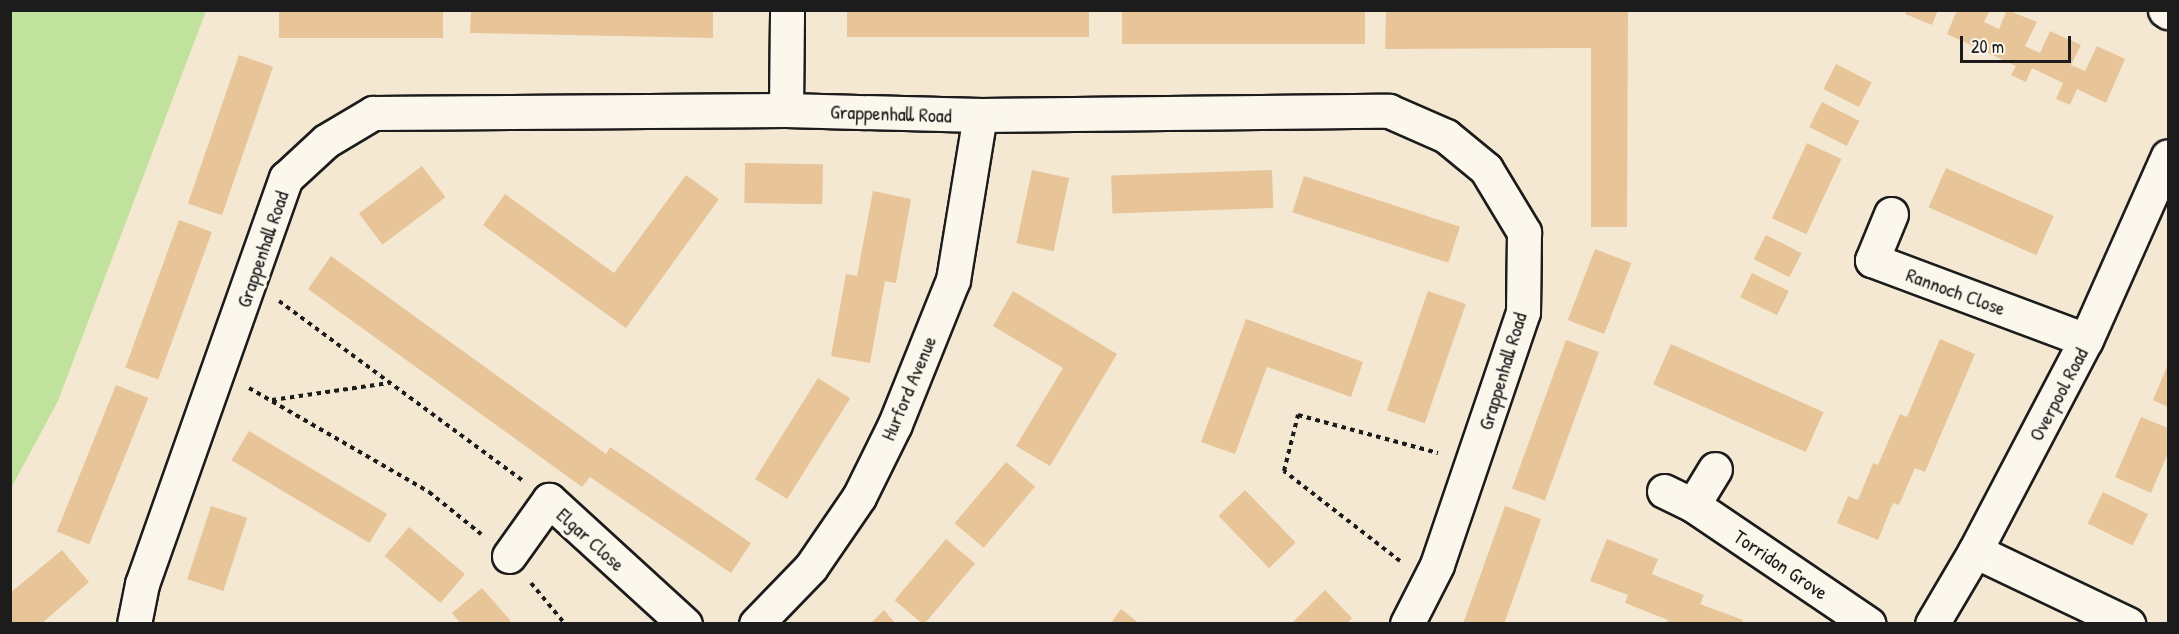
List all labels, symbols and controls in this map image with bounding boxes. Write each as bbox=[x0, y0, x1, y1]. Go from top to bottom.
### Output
scale bar bbox=[1963, 24, 2074, 62]
text: 20 m bbox=[1971, 34, 2004, 59]
street label: Grappenhall Road bbox=[830, 99, 952, 127]
street label: Grappenhall Road bbox=[231, 188, 293, 310]
street label: Rannoch Close bbox=[1903, 262, 2009, 320]
street label: Grappenhall Road bbox=[1473, 309, 1531, 433]
street label: Hurford Avenue bbox=[875, 332, 941, 444]
street label: Overpool Road bbox=[2023, 343, 2093, 445]
street label: Elgar Close bbox=[552, 502, 630, 576]
street label: Torridon Grove bbox=[1729, 524, 1833, 604]

